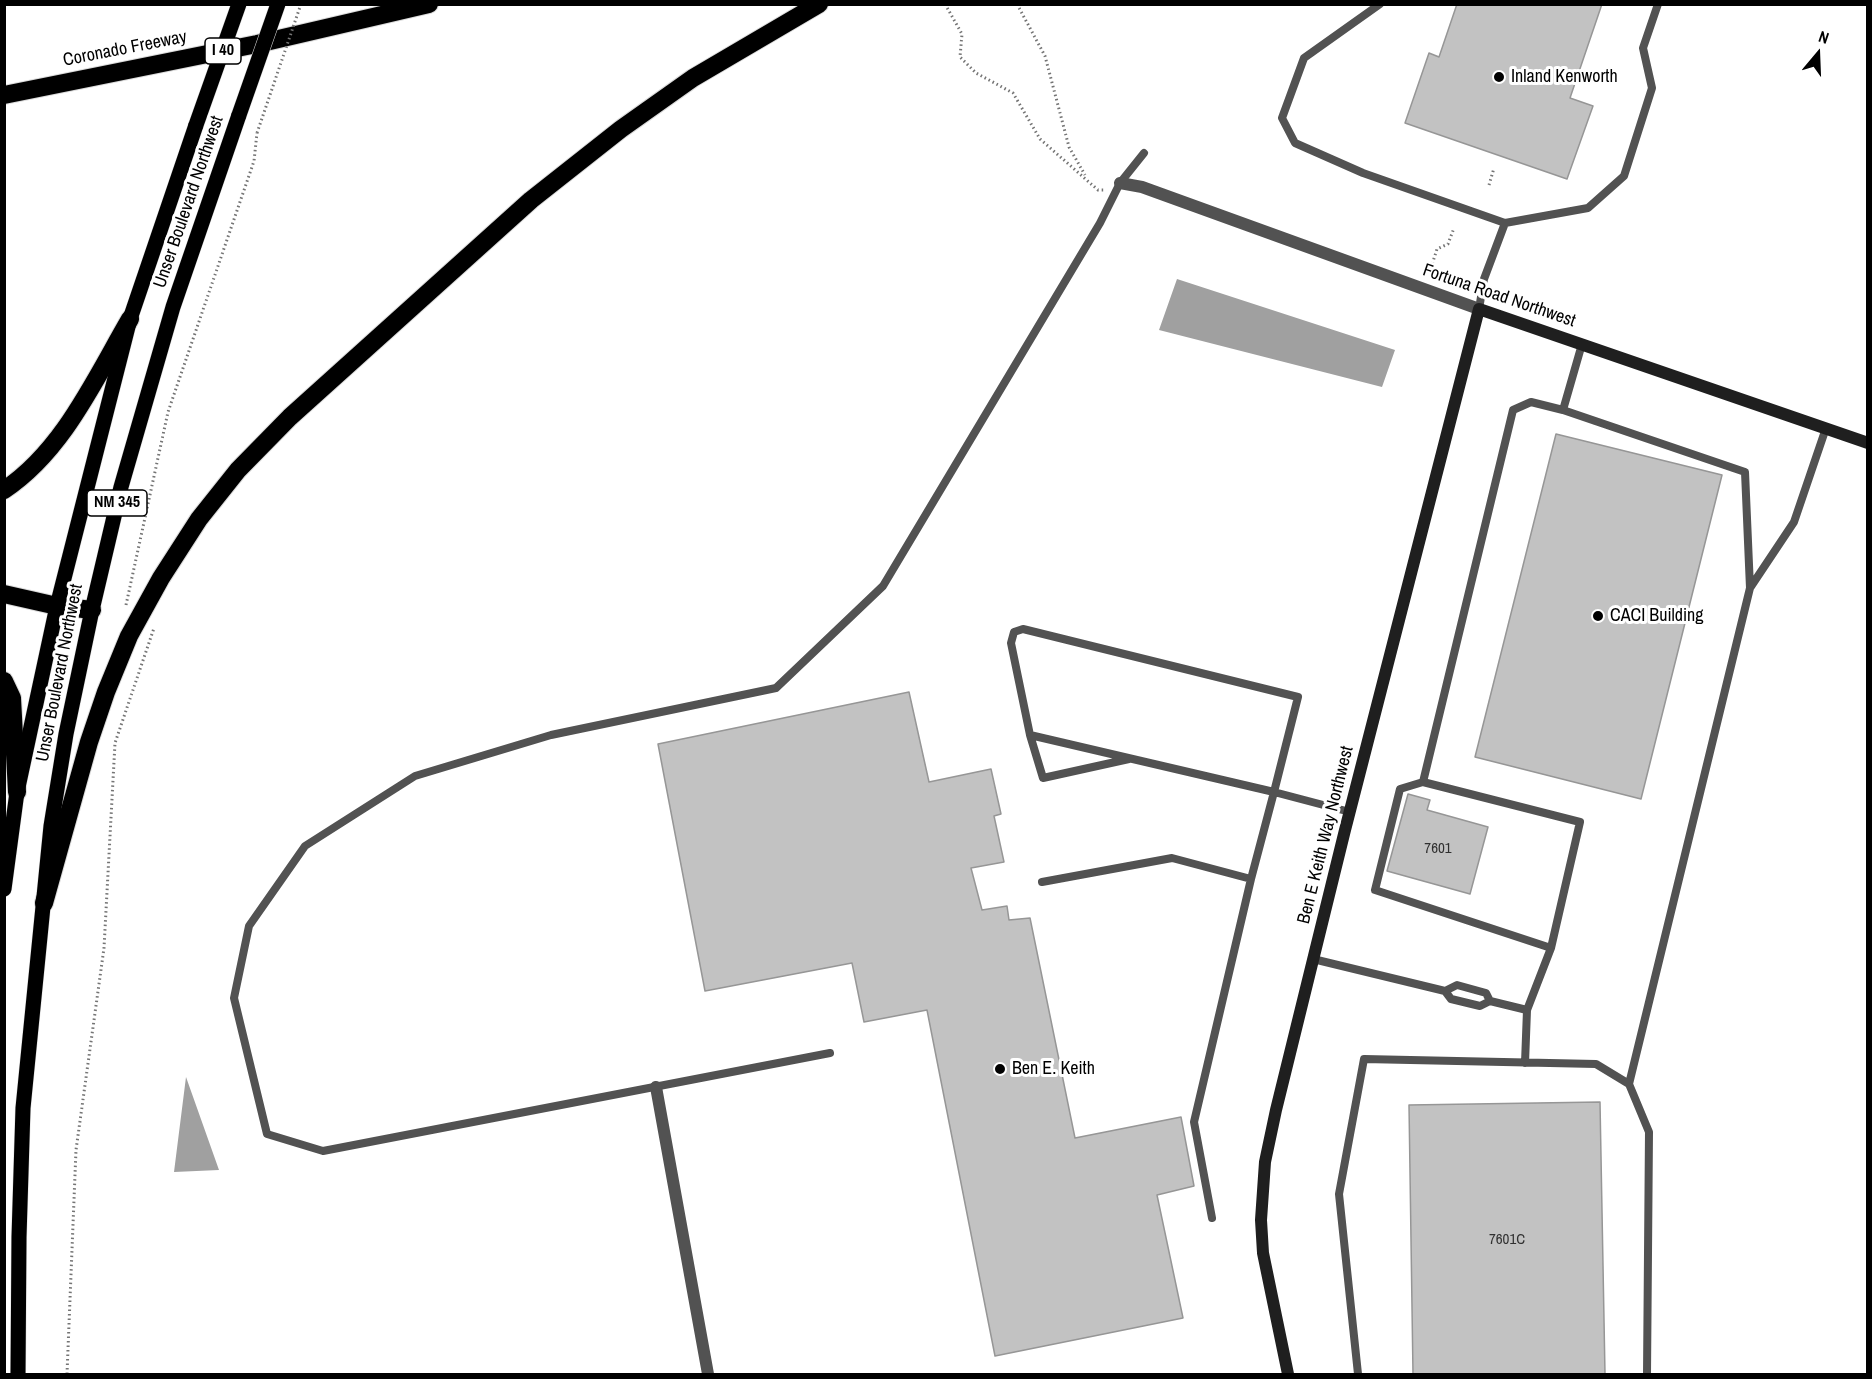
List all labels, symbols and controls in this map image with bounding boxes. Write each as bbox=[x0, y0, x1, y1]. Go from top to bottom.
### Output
north arrow bbox=[1788, 24, 1848, 84]
text: N bbox=[1816, 25, 1832, 49]
street label: Coronado Freeway bbox=[61, 26, 189, 72]
road number: I 40 bbox=[205, 38, 241, 64]
place label: Inland Kenworth bbox=[1511, 66, 1618, 88]
marker: Inland Kenworth bbox=[1492, 70, 1506, 84]
street label: Unser Boulevard Northwest bbox=[149, 113, 229, 291]
street label: Fortuna Road Northwest bbox=[1420, 260, 1578, 332]
road number: NM 345 bbox=[87, 490, 147, 516]
street label: Unser Boulevard Northwest bbox=[32, 582, 88, 764]
place label: CACI Building bbox=[1610, 605, 1704, 627]
marker: CACI Building bbox=[1591, 609, 1605, 623]
street label: Ben E Keith Way Northwest bbox=[1293, 744, 1359, 926]
house number: 7601 bbox=[1424, 840, 1452, 858]
place label: Ben E. Keith bbox=[1012, 1058, 1095, 1080]
marker: Ben E. Keith bbox=[993, 1062, 1007, 1076]
house number: 7601C bbox=[1489, 1231, 1525, 1249]

